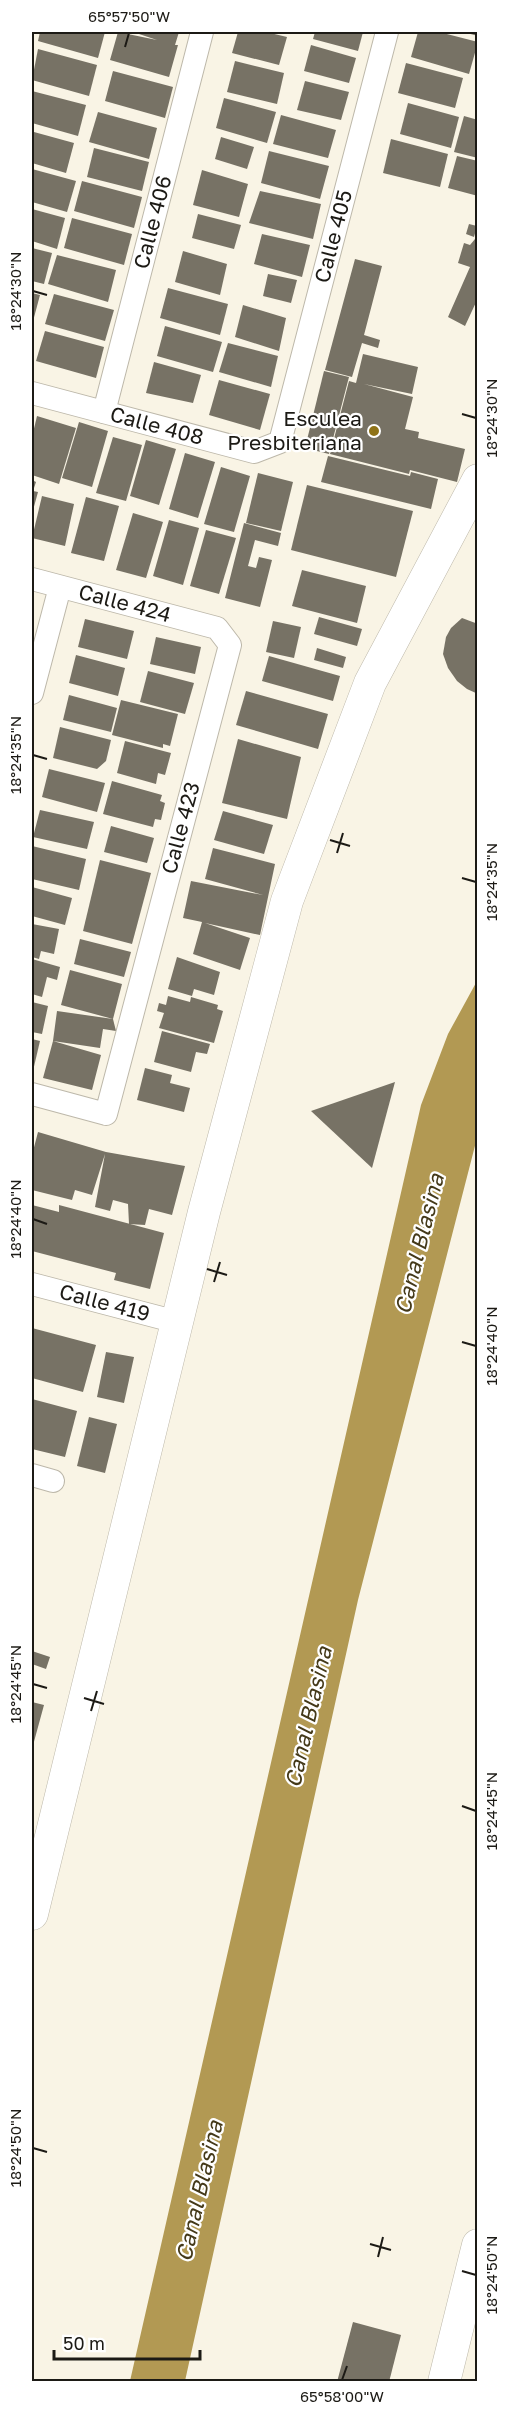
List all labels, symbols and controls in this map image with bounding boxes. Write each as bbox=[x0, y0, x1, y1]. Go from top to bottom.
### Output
text: 65°57'50"W bbox=[88, 7, 170, 25]
street label: Calle 406 bbox=[127, 173, 176, 271]
street label: Calle 405 bbox=[308, 187, 357, 285]
text: 18°24'30"N bbox=[6, 252, 24, 330]
text: 18°24'30"N bbox=[482, 379, 500, 457]
street label: Calle 408 bbox=[107, 400, 206, 450]
place label: Esculea Presbiteriana bbox=[227, 405, 362, 455]
marker: Esculea Presbiteriana bbox=[367, 424, 381, 438]
street label: Calle 424 bbox=[76, 578, 174, 627]
text: 18°24'35"N bbox=[6, 716, 24, 794]
street label: Calle 423 bbox=[155, 779, 205, 877]
text: 18°24'35"N bbox=[482, 843, 500, 921]
water label: Canal Blasina bbox=[388, 1169, 449, 1317]
text: 18°24'40"N bbox=[6, 1179, 24, 1259]
street label: Calle 419 bbox=[57, 1278, 153, 1326]
text: 18°24'40"N bbox=[482, 1306, 500, 1386]
water label: Canal Blasina bbox=[278, 1642, 337, 1790]
text: 18°24'45"N bbox=[6, 1645, 24, 1723]
text: 18°24'45"N bbox=[482, 1772, 500, 1850]
text: 18°24'50"N bbox=[6, 2109, 24, 2187]
water label: Canal Blasina bbox=[169, 2116, 228, 2264]
text: 18°24'50"N bbox=[482, 2236, 500, 2314]
scale bar bbox=[54, 2323, 200, 2361]
text: 50 m bbox=[63, 2332, 105, 2354]
text: 65°58'00"W bbox=[300, 2387, 384, 2405]

